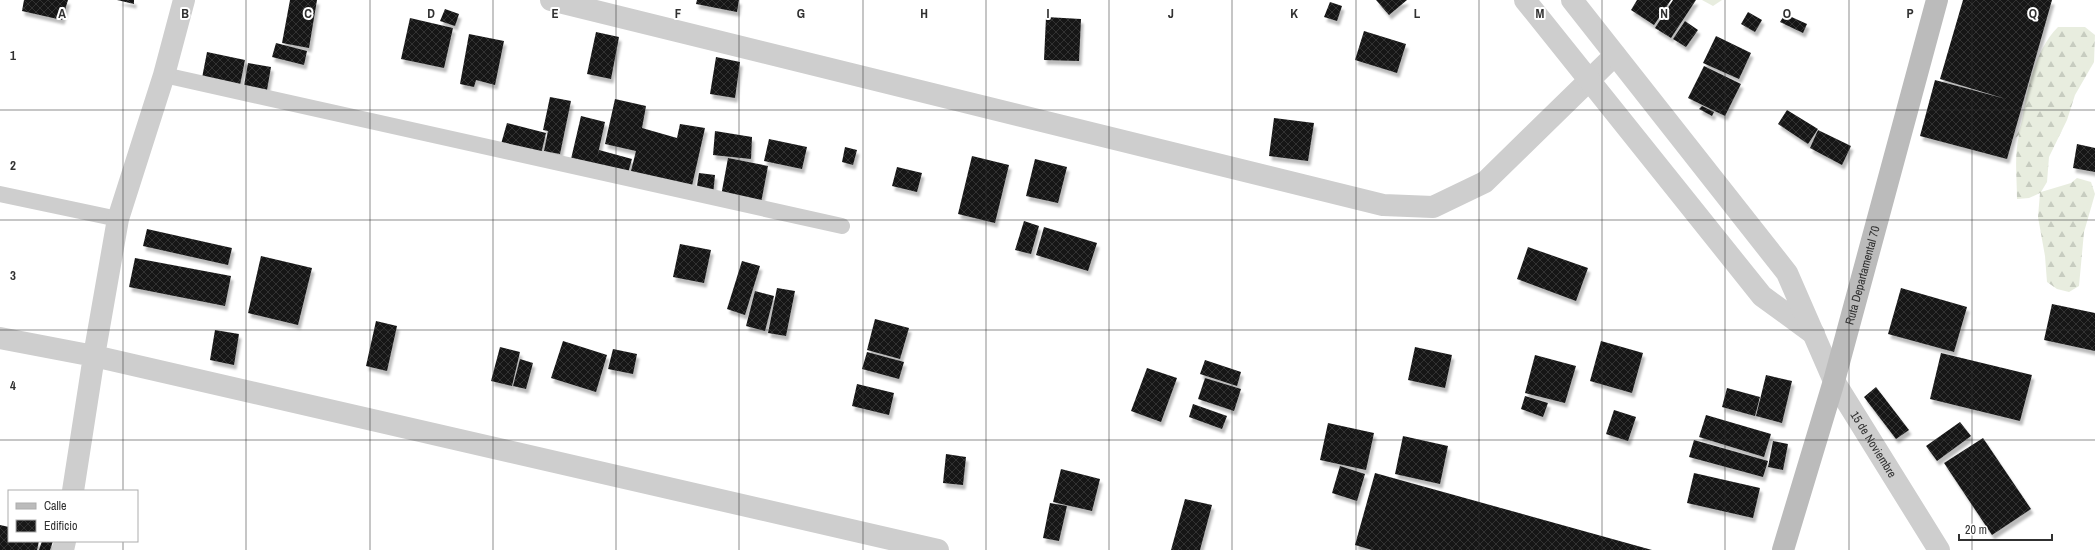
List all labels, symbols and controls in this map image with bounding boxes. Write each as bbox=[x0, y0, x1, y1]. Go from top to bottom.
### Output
text: A bbox=[58, 5, 66, 22]
text: B bbox=[181, 5, 189, 22]
text: C bbox=[304, 5, 312, 22]
text: D bbox=[427, 5, 435, 22]
text: E bbox=[551, 5, 559, 22]
text: F bbox=[675, 5, 682, 22]
text: G bbox=[797, 5, 805, 22]
text: H bbox=[920, 5, 928, 22]
text: I bbox=[1047, 5, 1050, 22]
text: J bbox=[1168, 5, 1174, 22]
text: K bbox=[1290, 5, 1298, 22]
text: L bbox=[1414, 5, 1421, 22]
text: M bbox=[1536, 5, 1545, 22]
text: N bbox=[1660, 5, 1668, 22]
text: O bbox=[1783, 5, 1791, 22]
text: P bbox=[1906, 5, 1914, 22]
text: Q bbox=[2029, 5, 2037, 22]
text: 1 bbox=[10, 47, 16, 64]
text: 2 bbox=[10, 157, 16, 174]
street label: Ruta Departamental 70 bbox=[1842, 224, 1884, 327]
text: 3 bbox=[10, 267, 16, 284]
text: 4 bbox=[10, 377, 16, 394]
street label: 15 de Noviembre bbox=[1847, 408, 1900, 481]
legend bbox=[8, 490, 138, 542]
text: Calle bbox=[44, 498, 66, 514]
scale bar bbox=[1959, 516, 2052, 542]
text: Edificio bbox=[44, 518, 77, 534]
text: 20 m bbox=[1965, 522, 1987, 538]

